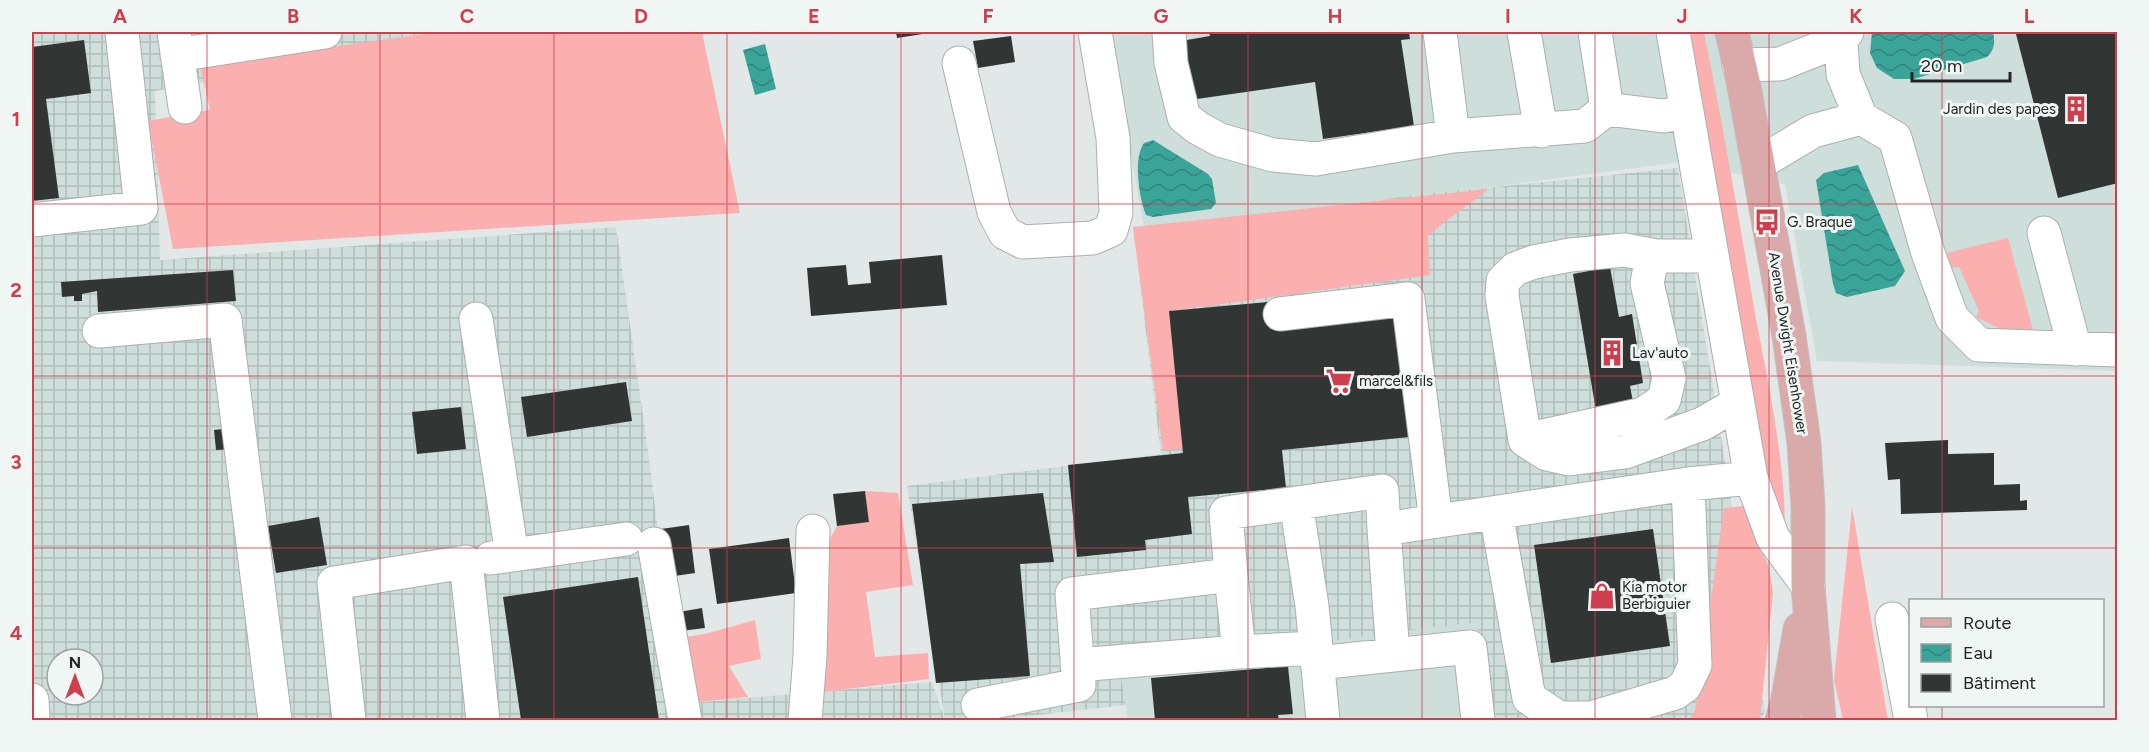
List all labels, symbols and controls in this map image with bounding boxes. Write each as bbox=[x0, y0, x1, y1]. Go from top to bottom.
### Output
text: A bbox=[113, 4, 128, 28]
text: B bbox=[287, 4, 299, 28]
text: C bbox=[460, 4, 474, 28]
text: D bbox=[634, 4, 648, 28]
text: E bbox=[808, 4, 820, 28]
text: F bbox=[982, 4, 994, 28]
text: G bbox=[1154, 4, 1169, 28]
text: H bbox=[1328, 4, 1343, 28]
text: I bbox=[1505, 4, 1511, 28]
text: J bbox=[1676, 4, 1688, 28]
text: K bbox=[1849, 4, 1863, 28]
text: L bbox=[2024, 4, 2035, 28]
scale bar bbox=[1912, 45, 2010, 83]
text: 20 m bbox=[1921, 55, 1962, 77]
building icon: Jardin des papes bbox=[2061, 94, 2091, 124]
place label: Jardin des papes bbox=[1943, 100, 2056, 118]
text: 1 bbox=[12, 107, 20, 131]
bus stop icon: G. Braque bbox=[1752, 207, 1782, 237]
place label: G. Braque bbox=[1787, 213, 1852, 231]
street label: Avenue Dwight Eisenhower bbox=[1765, 251, 1811, 435]
text: 2 bbox=[10, 278, 22, 302]
building icon: Lav'auto bbox=[1597, 338, 1627, 368]
place label: Lav'auto bbox=[1632, 344, 1689, 362]
supermarket icon: marcel&fils bbox=[1324, 366, 1354, 396]
place label: marcel&fils bbox=[1359, 372, 1433, 390]
text: 3 bbox=[10, 450, 22, 474]
place label: Kia motor Berbiguier bbox=[1622, 578, 1691, 613]
shop icon: Kia motor Berbiguier bbox=[1587, 581, 1617, 611]
legend bbox=[1909, 599, 2104, 707]
text: Route bbox=[1963, 612, 2012, 634]
text: 4 bbox=[10, 621, 23, 645]
text: Eau bbox=[1963, 642, 1993, 664]
north arrow bbox=[45, 647, 105, 707]
text: N bbox=[69, 653, 81, 672]
text: Bâtiment bbox=[1963, 672, 2036, 694]

